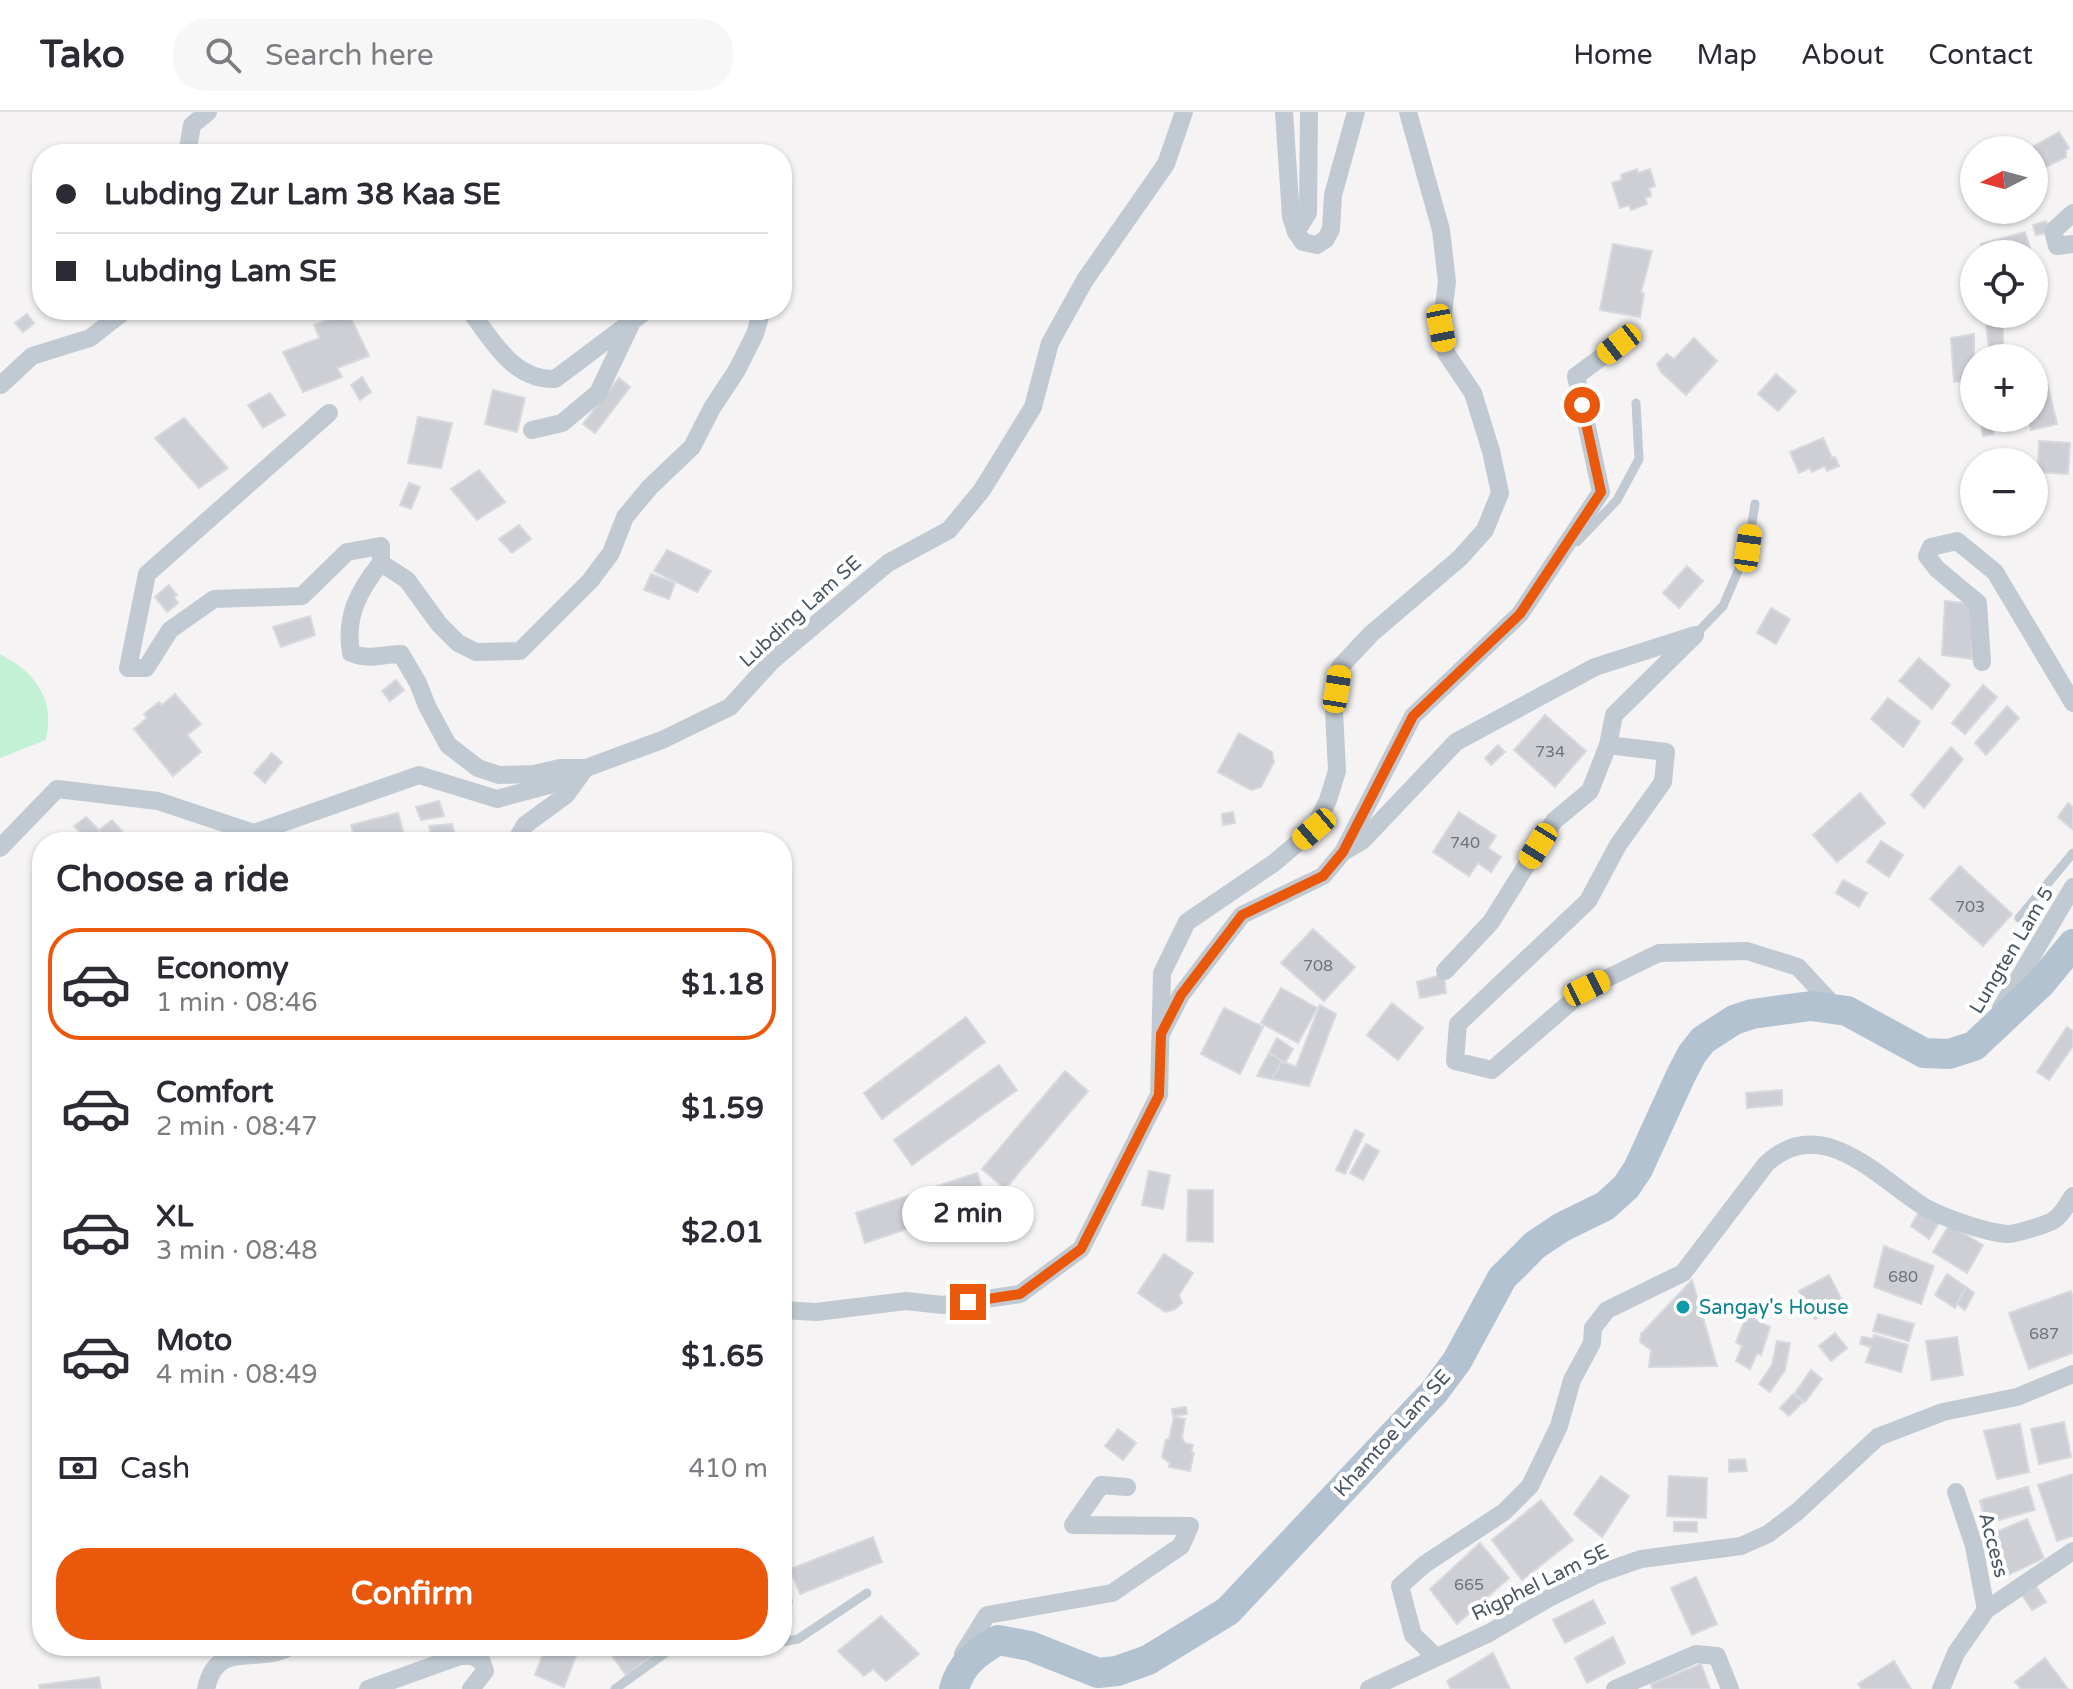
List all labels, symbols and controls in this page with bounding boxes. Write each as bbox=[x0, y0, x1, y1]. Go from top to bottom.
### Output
search box bbox=[173, 19, 733, 91]
text: Tako bbox=[40, 32, 125, 78]
icon: search bbox=[201, 33, 245, 77]
text: Search here bbox=[265, 37, 434, 74]
text: Home bbox=[1573, 38, 1653, 72]
text: Map bbox=[1697, 38, 1757, 72]
text: About bbox=[1801, 38, 1884, 72]
text: Contact bbox=[1928, 38, 2033, 72]
north arrow bbox=[1960, 136, 2048, 224]
map controls bbox=[1960, 136, 2048, 536]
text: Lubding Zur Lam 38 Kaa SE bbox=[104, 176, 501, 213]
button: locate bbox=[1960, 240, 2048, 328]
text: Lubding Lam SE bbox=[104, 253, 337, 290]
car bbox=[1425, 302, 1457, 354]
car bbox=[1593, 320, 1645, 368]
button: + bbox=[1960, 344, 2048, 432]
route start bbox=[1564, 387, 1600, 423]
button: − bbox=[1960, 448, 2048, 536]
car bbox=[1733, 523, 1763, 573]
street label: Lubding Lam SE bbox=[735, 551, 866, 673]
car bbox=[1321, 663, 1353, 715]
house number: 734 bbox=[1535, 742, 1565, 762]
car bbox=[1288, 804, 1340, 854]
car bbox=[1515, 819, 1561, 873]
house number: 740 bbox=[1450, 833, 1480, 853]
text: Choose a ride bbox=[56, 858, 289, 901]
street label: Lungten Lam 5 bbox=[1965, 883, 2059, 1018]
house number: 703 bbox=[1955, 897, 1985, 917]
icon: car bbox=[60, 948, 132, 1020]
text: Economy bbox=[156, 950, 289, 987]
house number: 708 bbox=[1303, 956, 1333, 976]
text: $1.18 bbox=[681, 966, 764, 1003]
car bbox=[1560, 967, 1614, 1009]
text: 1 min · 08:46 bbox=[156, 987, 318, 1018]
icon: car bbox=[60, 1072, 132, 1144]
text: Comfort bbox=[156, 1074, 274, 1111]
text: $1.59 bbox=[681, 1090, 764, 1127]
text: 2 min · 08:47 bbox=[156, 1111, 318, 1142]
callout: 2 min bbox=[902, 1186, 1034, 1242]
icon: car bbox=[60, 1196, 132, 1268]
text: XL bbox=[156, 1198, 193, 1235]
text: 2 min bbox=[933, 1198, 1003, 1229]
text: $2.01 bbox=[681, 1214, 764, 1251]
text: 3 min · 08:48 bbox=[156, 1235, 318, 1266]
house number: 680 bbox=[1888, 1267, 1918, 1287]
route end bbox=[950, 1284, 986, 1320]
place label: Sangay's House bbox=[1699, 1296, 1848, 1320]
marker: Sangay's House bbox=[1674, 1298, 1692, 1316]
icon: car bbox=[60, 1320, 132, 1392]
text: Moto bbox=[156, 1322, 232, 1359]
house number: 687 bbox=[2029, 1324, 2059, 1344]
text: $1.65 bbox=[681, 1338, 764, 1375]
text: 4 min · 08:49 bbox=[156, 1359, 318, 1390]
street label: Khamtoe Lam SE bbox=[1329, 1365, 1456, 1502]
icon: cash bbox=[56, 1446, 100, 1490]
text: Cash bbox=[120, 1450, 190, 1487]
text: 410 m bbox=[688, 1453, 768, 1484]
street label: Access bbox=[1973, 1510, 2013, 1580]
street label: Rigphel Lam SE bbox=[1468, 1539, 1613, 1626]
button: Confirm bbox=[56, 1548, 768, 1640]
house number: 665 bbox=[1454, 1575, 1484, 1595]

